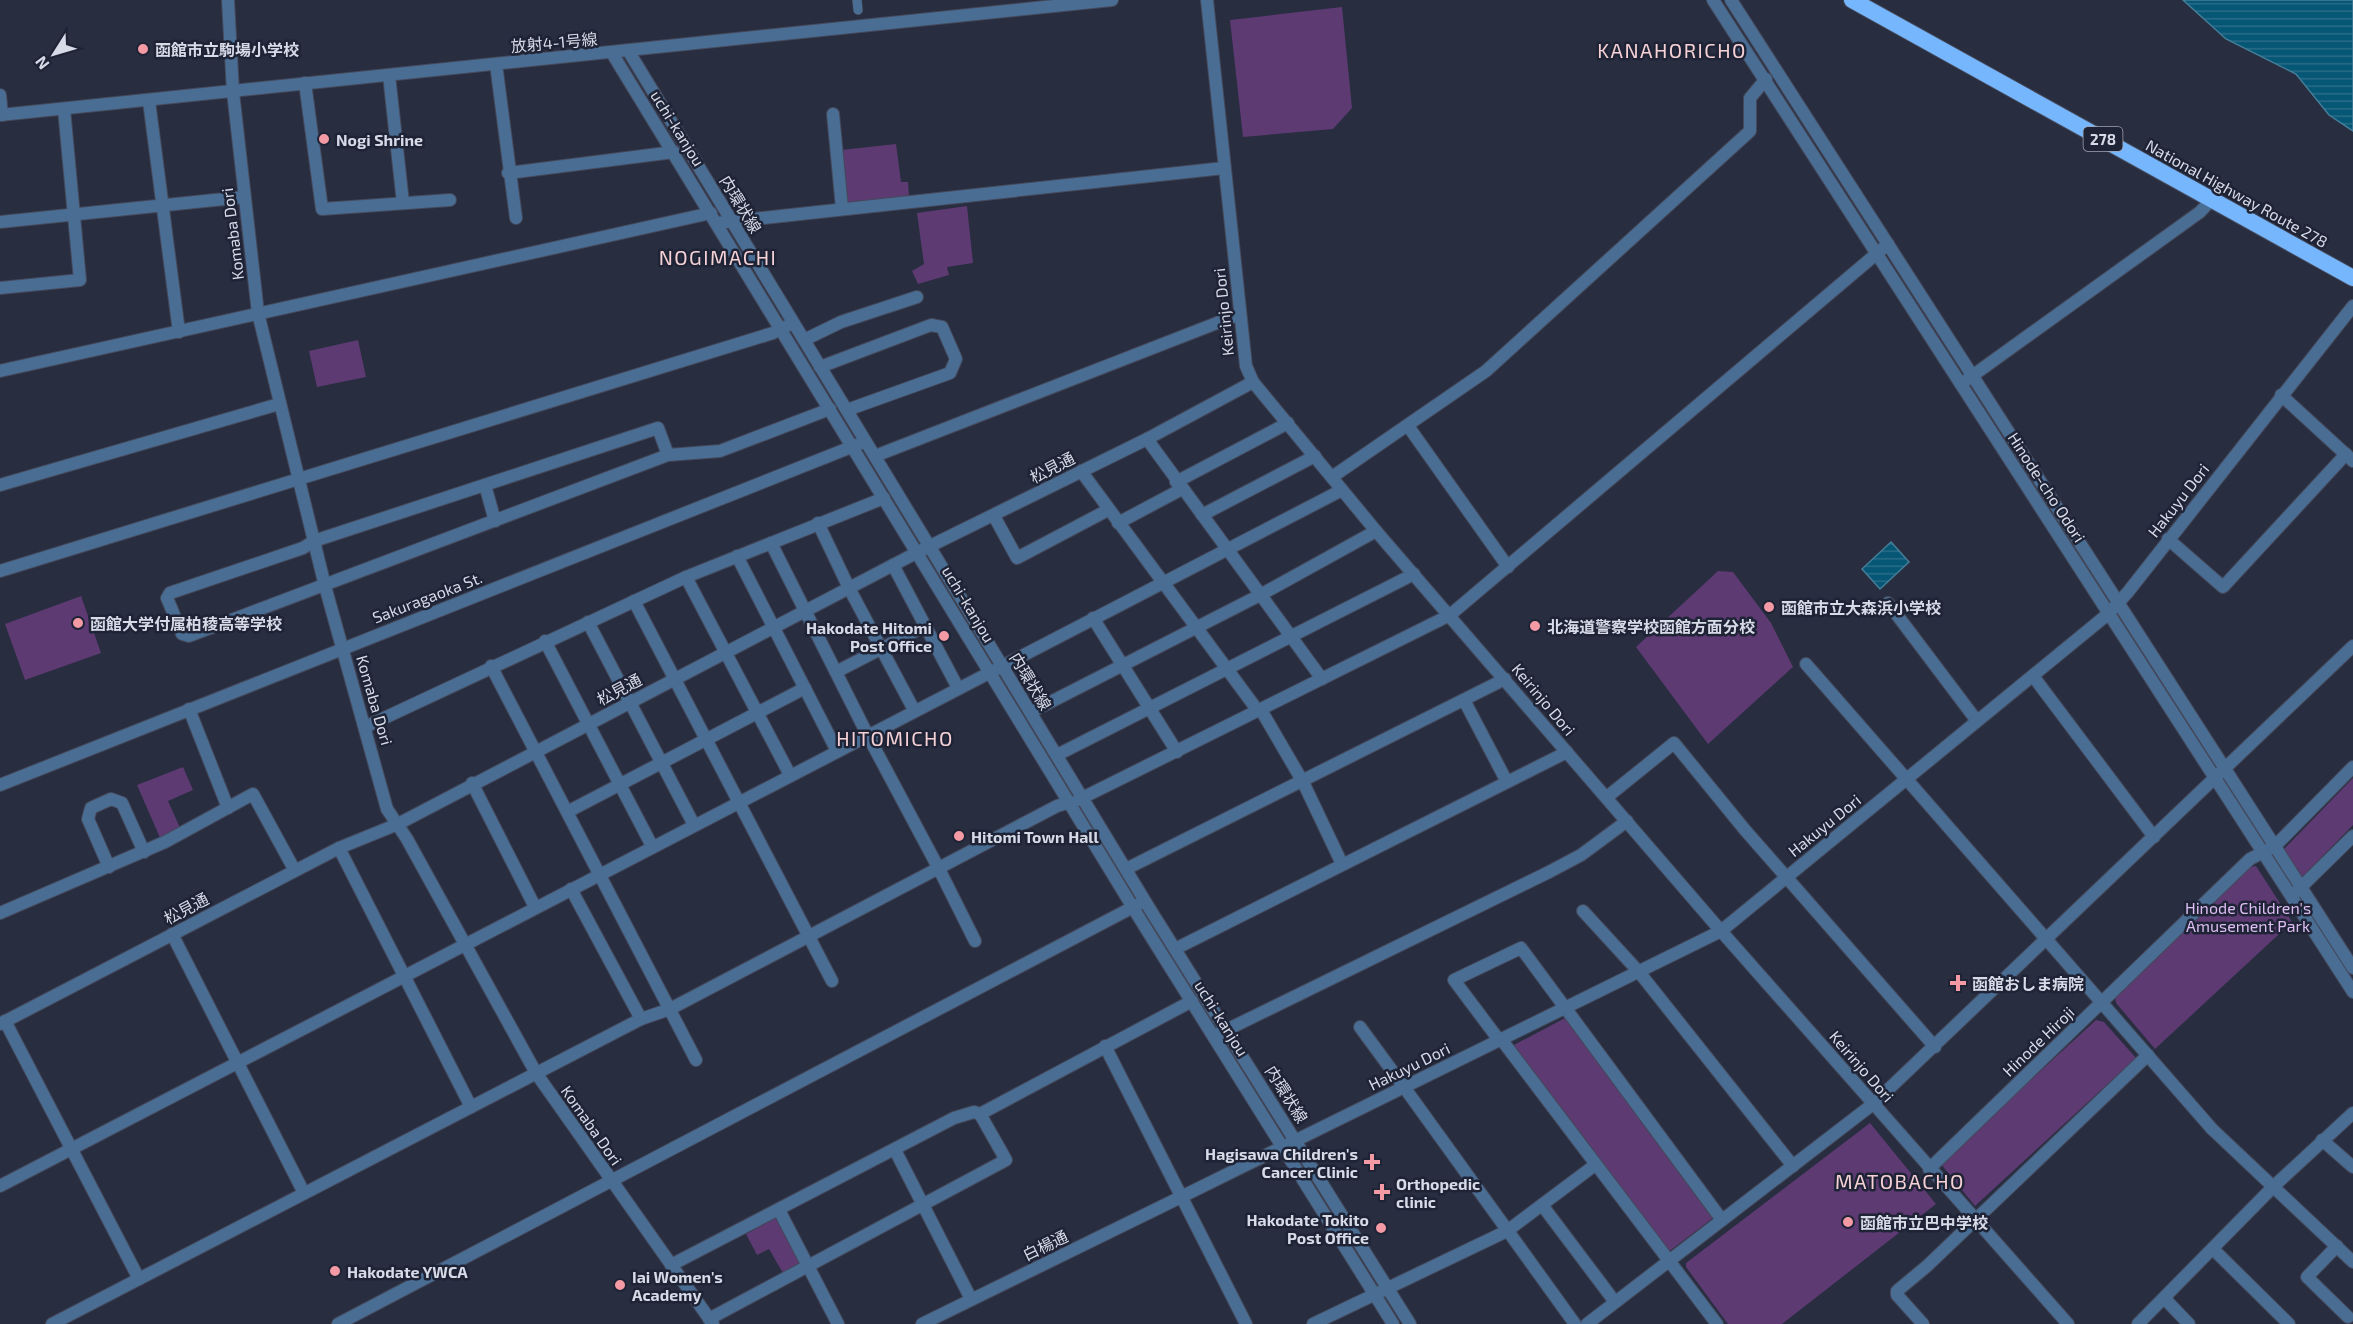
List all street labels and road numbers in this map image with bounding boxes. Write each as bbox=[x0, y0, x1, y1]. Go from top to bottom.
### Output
street label: 放射4-1号線 bbox=[510, 29, 598, 55]
street label: uchi-kanjou bbox=[646, 87, 709, 170]
road number: 278 bbox=[2084, 127, 2122, 151]
street label: National Highway Route 278 bbox=[2143, 135, 2331, 251]
street label: 内環状線 bbox=[716, 172, 766, 236]
street label: Komaba Dori bbox=[217, 187, 247, 281]
street label: Keirinjo Dori bbox=[1209, 267, 1238, 357]
street label: Hinode-cho Odori bbox=[2004, 429, 2090, 545]
street label: 松見通 bbox=[1026, 448, 1078, 486]
street label: Hakuyu Dori bbox=[2143, 459, 2213, 541]
street label: uchi-kanjou bbox=[938, 562, 999, 646]
street label: Sakuragaoka St. bbox=[369, 567, 485, 627]
street label: 内環状線 bbox=[1006, 649, 1056, 713]
street label: Komaba Dori bbox=[353, 653, 397, 747]
street label: Keirinjo Dori bbox=[1508, 659, 1580, 740]
street label: 松見通 bbox=[593, 669, 645, 709]
street label: Hakuyu Dori bbox=[1784, 790, 1864, 860]
street label: 松見通 bbox=[160, 888, 212, 928]
street label: uchi-kanjou bbox=[1190, 977, 1253, 1060]
street label: Hinode Hiroji bbox=[1998, 1002, 2078, 1081]
street label: Keirinjo Dori bbox=[1825, 1026, 1898, 1106]
street label: Hakuyu Dori bbox=[1365, 1038, 1453, 1094]
street label: 内環状線 bbox=[1262, 1062, 1312, 1126]
street label: Komaba Dori bbox=[558, 1082, 626, 1168]
street label: 白楊通 bbox=[1019, 1226, 1071, 1264]

